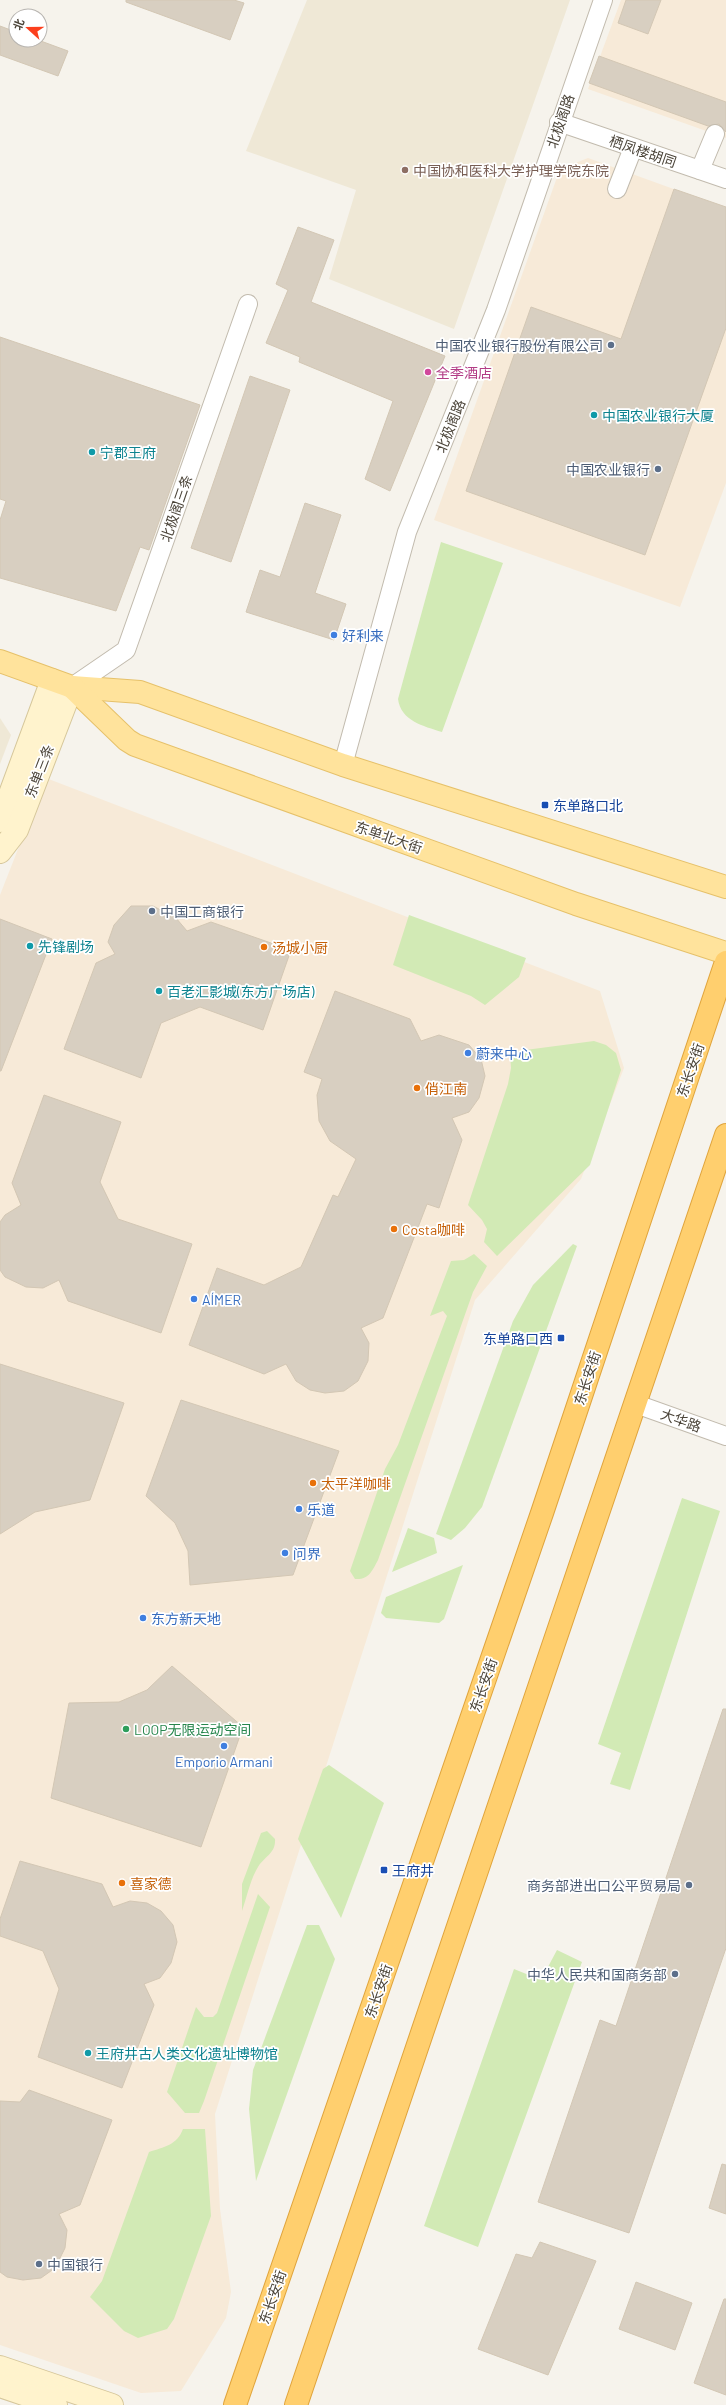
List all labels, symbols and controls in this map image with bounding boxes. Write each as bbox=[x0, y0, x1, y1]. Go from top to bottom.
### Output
north arrow bbox=[8, 8, 48, 48]
text: 北 bbox=[10, 17, 26, 32]
street label: 北极阁路 bbox=[543, 92, 577, 150]
street label: 栖凤楼胡同 bbox=[607, 132, 679, 170]
place label: 中国协和医科大学护理学院东院 bbox=[413, 162, 609, 179]
marker: 中国协和医科大学护理学院东院 bbox=[400, 165, 410, 175]
place label: 中国农业银行股份有限公司 bbox=[435, 337, 603, 354]
marker: 中国农业银行股份有限公司 bbox=[606, 340, 616, 350]
place label: 全季酒店 bbox=[436, 364, 492, 381]
marker: 全季酒店 bbox=[423, 367, 433, 377]
street label: 北极阁路 bbox=[432, 397, 468, 455]
place label: 中国农业银行大厦 bbox=[602, 407, 714, 424]
marker: 中国农业银行大厦 bbox=[589, 410, 599, 420]
place label: 宁郡王府 bbox=[100, 444, 156, 461]
marker: 宁郡王府 bbox=[87, 447, 97, 457]
place label: 中国农业银行 bbox=[566, 461, 650, 478]
marker: 中国农业银行 bbox=[653, 464, 663, 474]
street label: 北极阁三条 bbox=[157, 472, 195, 544]
place label: 好利来 bbox=[342, 627, 384, 644]
marker: 好利来 bbox=[329, 630, 339, 640]
street label: 东单三条 bbox=[21, 742, 57, 800]
place label: 东单路口北 bbox=[553, 797, 623, 814]
marker: 东单路口北 bbox=[540, 800, 550, 810]
street label: 东单北大街 bbox=[353, 818, 425, 856]
place label: 中国工商银行 bbox=[160, 903, 244, 920]
marker: 中国工商银行 bbox=[147, 906, 157, 916]
place label: 先锋剧场 bbox=[38, 938, 94, 955]
place label: 汤城小厨 bbox=[272, 939, 328, 956]
marker: 先锋剧场 bbox=[25, 941, 35, 951]
marker: 汤城小厨 bbox=[259, 942, 269, 952]
place label: 百老汇影城(东方广场店) bbox=[167, 983, 315, 1000]
marker: 百老汇影城(东方广场店) bbox=[154, 986, 164, 996]
street label: 东长安街 bbox=[673, 1041, 707, 1099]
place label: 蔚来中心 bbox=[476, 1045, 532, 1062]
marker: 蔚来中心 bbox=[463, 1048, 473, 1058]
place label: 俏江南 bbox=[425, 1080, 467, 1097]
marker: 俏江南 bbox=[412, 1083, 422, 1093]
place label: Costa咖啡 bbox=[402, 1221, 465, 1238]
marker: Costa咖啡 bbox=[389, 1224, 399, 1234]
place label: AÍMER bbox=[202, 1291, 241, 1308]
marker: AÍMER bbox=[189, 1294, 199, 1304]
place label: 东单路口西 bbox=[483, 1330, 553, 1347]
marker: 东单路口西 bbox=[556, 1333, 566, 1343]
street label: 东长安街 bbox=[570, 1349, 604, 1407]
street label: 大华路 bbox=[658, 1405, 704, 1435]
place label: 太平洋咖啡 bbox=[321, 1475, 391, 1492]
marker: 太平洋咖啡 bbox=[308, 1478, 318, 1488]
place label: 乐道 bbox=[307, 1501, 335, 1518]
marker: 乐道 bbox=[294, 1504, 304, 1514]
place label: 问界 bbox=[293, 1545, 321, 1562]
marker: 问界 bbox=[280, 1548, 290, 1558]
place label: 东方新天地 bbox=[151, 1610, 221, 1627]
marker: 东方新天地 bbox=[138, 1613, 148, 1623]
street label: 东长安街 bbox=[466, 1656, 500, 1714]
place label: LOOP无限运动空间 bbox=[134, 1721, 252, 1738]
marker: LOOP无限运动空间 bbox=[121, 1724, 131, 1734]
marker: Emporio Armani bbox=[219, 1741, 229, 1751]
place label: Emporio Armani bbox=[175, 1753, 273, 1770]
place label: 王府井 bbox=[392, 1862, 434, 1879]
marker: 王府井 bbox=[379, 1865, 389, 1875]
place label: 喜家德 bbox=[130, 1875, 172, 1892]
place label: 商务部进出口公平贸易局 bbox=[527, 1877, 681, 1894]
marker: 喜家德 bbox=[117, 1878, 127, 1888]
marker: 商务部进出口公平贸易局 bbox=[684, 1880, 694, 1890]
street label: 东长安街 bbox=[361, 1962, 395, 2020]
place label: 中华人民共和国商务部 bbox=[527, 1966, 667, 1983]
marker: 中华人民共和国商务部 bbox=[670, 1969, 680, 1979]
place label: 王府井古人类文化遗址博物馆 bbox=[96, 2045, 278, 2062]
marker: 王府井古人类文化遗址博物馆 bbox=[83, 2048, 93, 2058]
place label: 中国银行 bbox=[47, 2256, 103, 2273]
marker: 中国银行 bbox=[34, 2259, 44, 2269]
street label: 东长安街 bbox=[255, 2268, 289, 2326]

